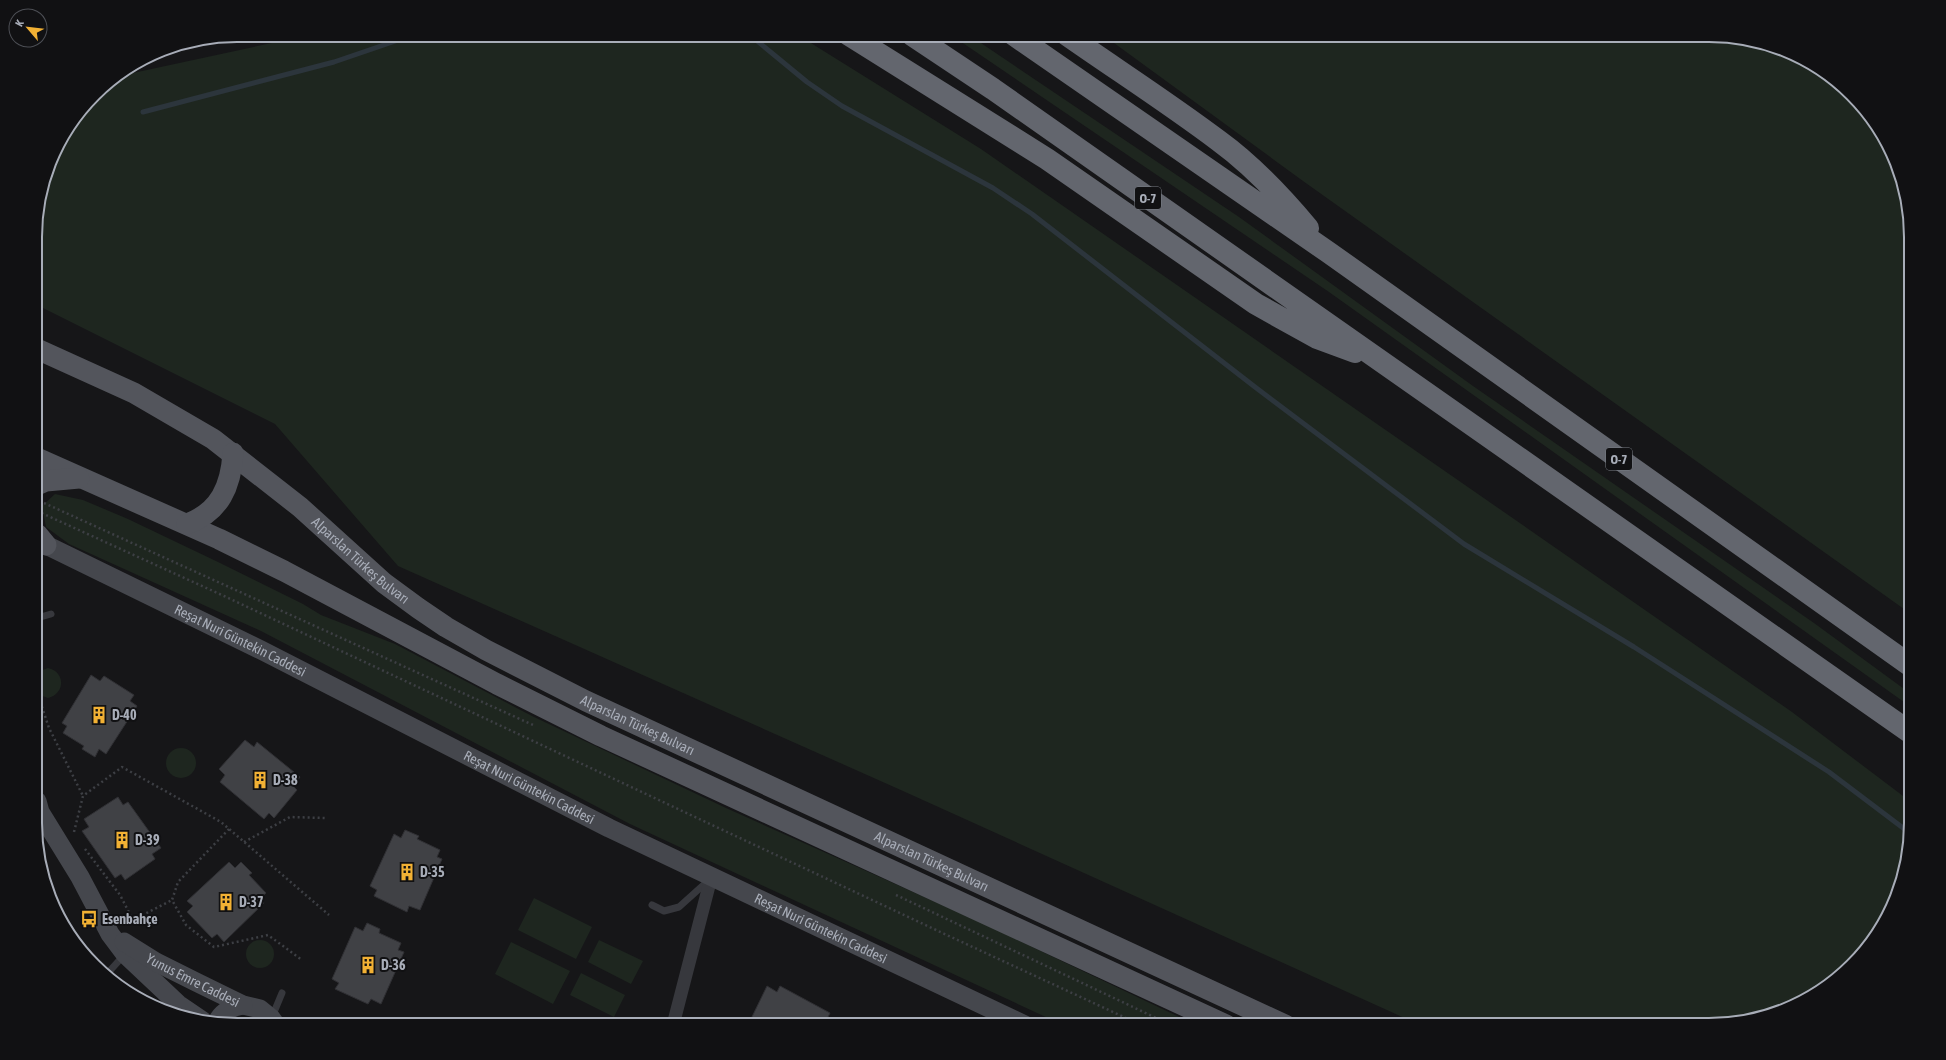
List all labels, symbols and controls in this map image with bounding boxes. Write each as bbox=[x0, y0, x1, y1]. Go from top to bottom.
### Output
north arrow bbox=[8, 8, 48, 48]
text: K bbox=[13, 18, 26, 29]
road number: O-7 bbox=[1135, 187, 1161, 209]
road number: O-7 bbox=[1606, 448, 1632, 470]
street label: Alparslan Türkeş Bulvarı bbox=[309, 514, 412, 607]
street label: Reşat Nuri Güntekin Caddesi bbox=[172, 601, 309, 680]
street label: Alparslan Türkeş Bulvarı bbox=[578, 692, 697, 758]
building icon: D-40 bbox=[89, 705, 109, 725]
place label: D-40 bbox=[112, 707, 137, 723]
street label: Reşat Nuri Güntekin Caddesi bbox=[461, 747, 597, 827]
building icon: D-38 bbox=[250, 770, 270, 790]
place label: D-38 bbox=[273, 772, 298, 788]
street label: Alparslan Türkeş Bulvarı bbox=[872, 828, 991, 894]
building icon: D-39 bbox=[112, 830, 132, 850]
place label: D-39 bbox=[135, 832, 160, 848]
building icon: D-35 bbox=[397, 862, 417, 882]
place label: D-35 bbox=[420, 864, 445, 880]
street label: Reşat Nuri Güntekin Caddesi bbox=[752, 890, 890, 967]
building icon: D-37 bbox=[216, 892, 236, 912]
place label: D-37 bbox=[239, 894, 264, 910]
bus stop icon: Esenbahçe bbox=[79, 909, 99, 929]
place label: Esenbahçe bbox=[102, 911, 158, 927]
street label: Yunus Emre Caddesi bbox=[143, 950, 242, 1010]
building icon: D-36 bbox=[358, 955, 378, 975]
place label: D-36 bbox=[381, 957, 406, 973]

